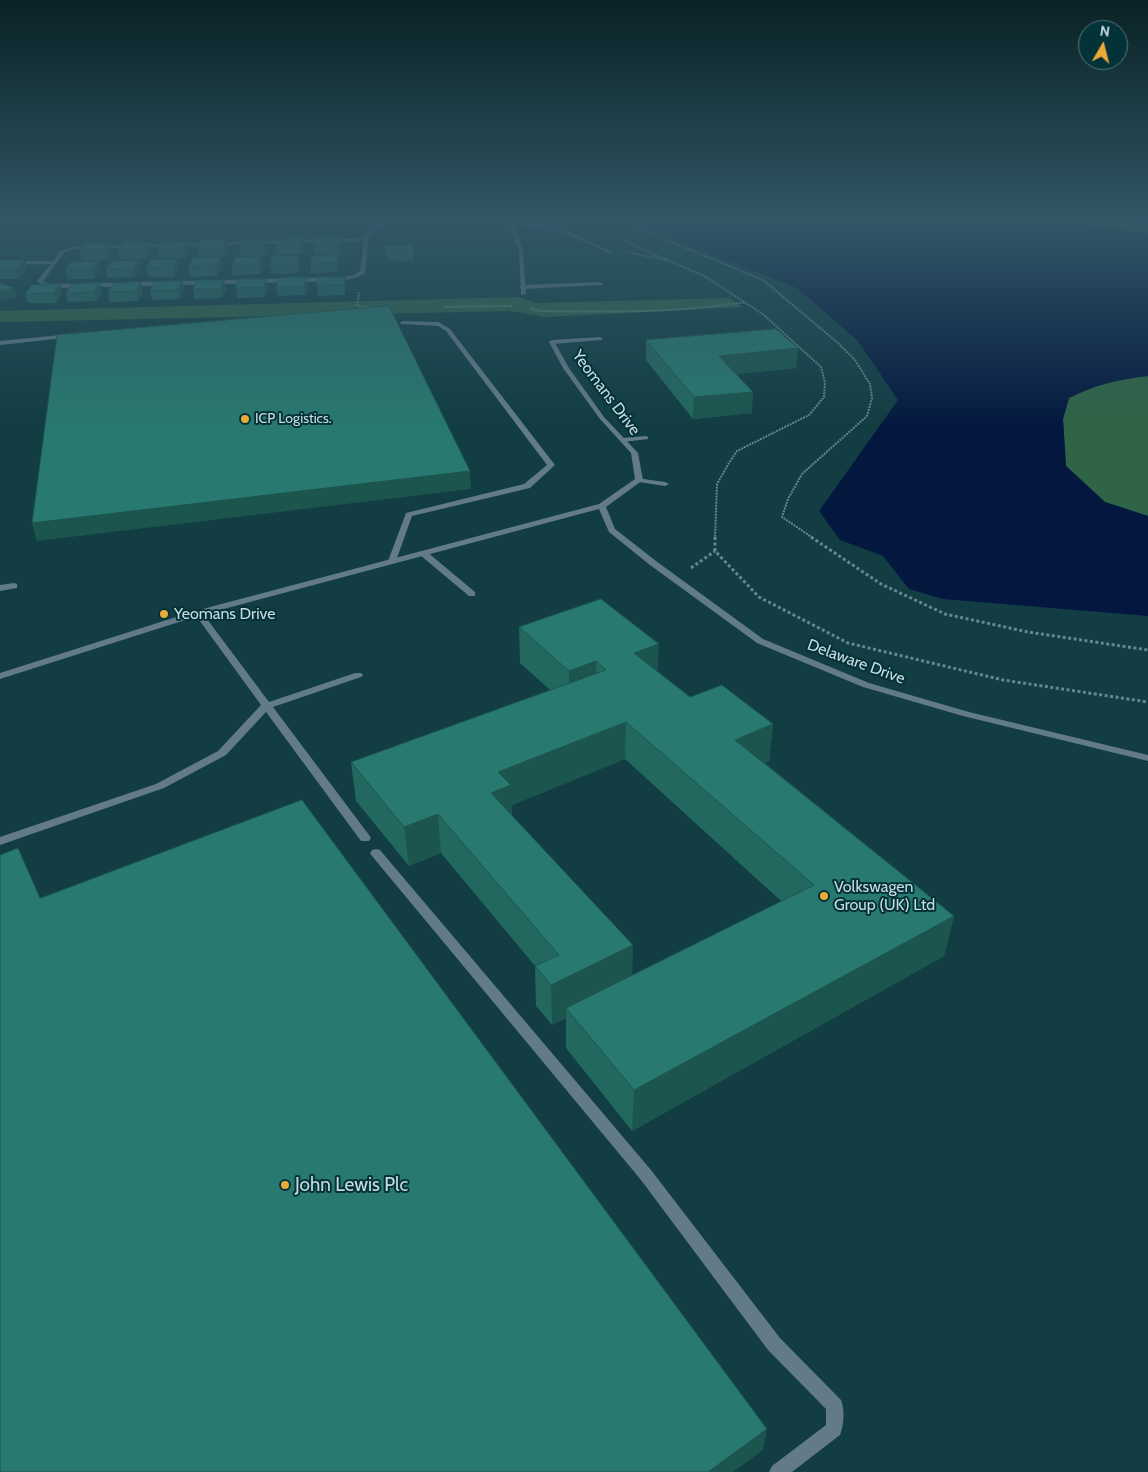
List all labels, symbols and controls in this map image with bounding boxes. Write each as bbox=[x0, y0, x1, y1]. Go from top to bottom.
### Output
north arrow bbox=[1078, 20, 1128, 70]
text: N bbox=[1099, 22, 1111, 41]
street label: Yeomans Drive bbox=[568, 347, 644, 439]
place label: ICP Logistics. bbox=[255, 411, 332, 427]
marker: ICP Logistics. bbox=[239, 413, 251, 425]
place label: Yeomans Drive bbox=[174, 604, 275, 624]
marker: Yeomans Drive bbox=[158, 608, 170, 620]
street label: Delaware Drive bbox=[804, 635, 908, 689]
place label: Volkswagen Group (UK) Ltd bbox=[834, 877, 935, 915]
marker: Volkswagen Group (UK) Ltd bbox=[818, 890, 830, 902]
place label: John Lewis Plc bbox=[295, 1174, 408, 1196]
marker: John Lewis Plc bbox=[279, 1179, 291, 1191]

